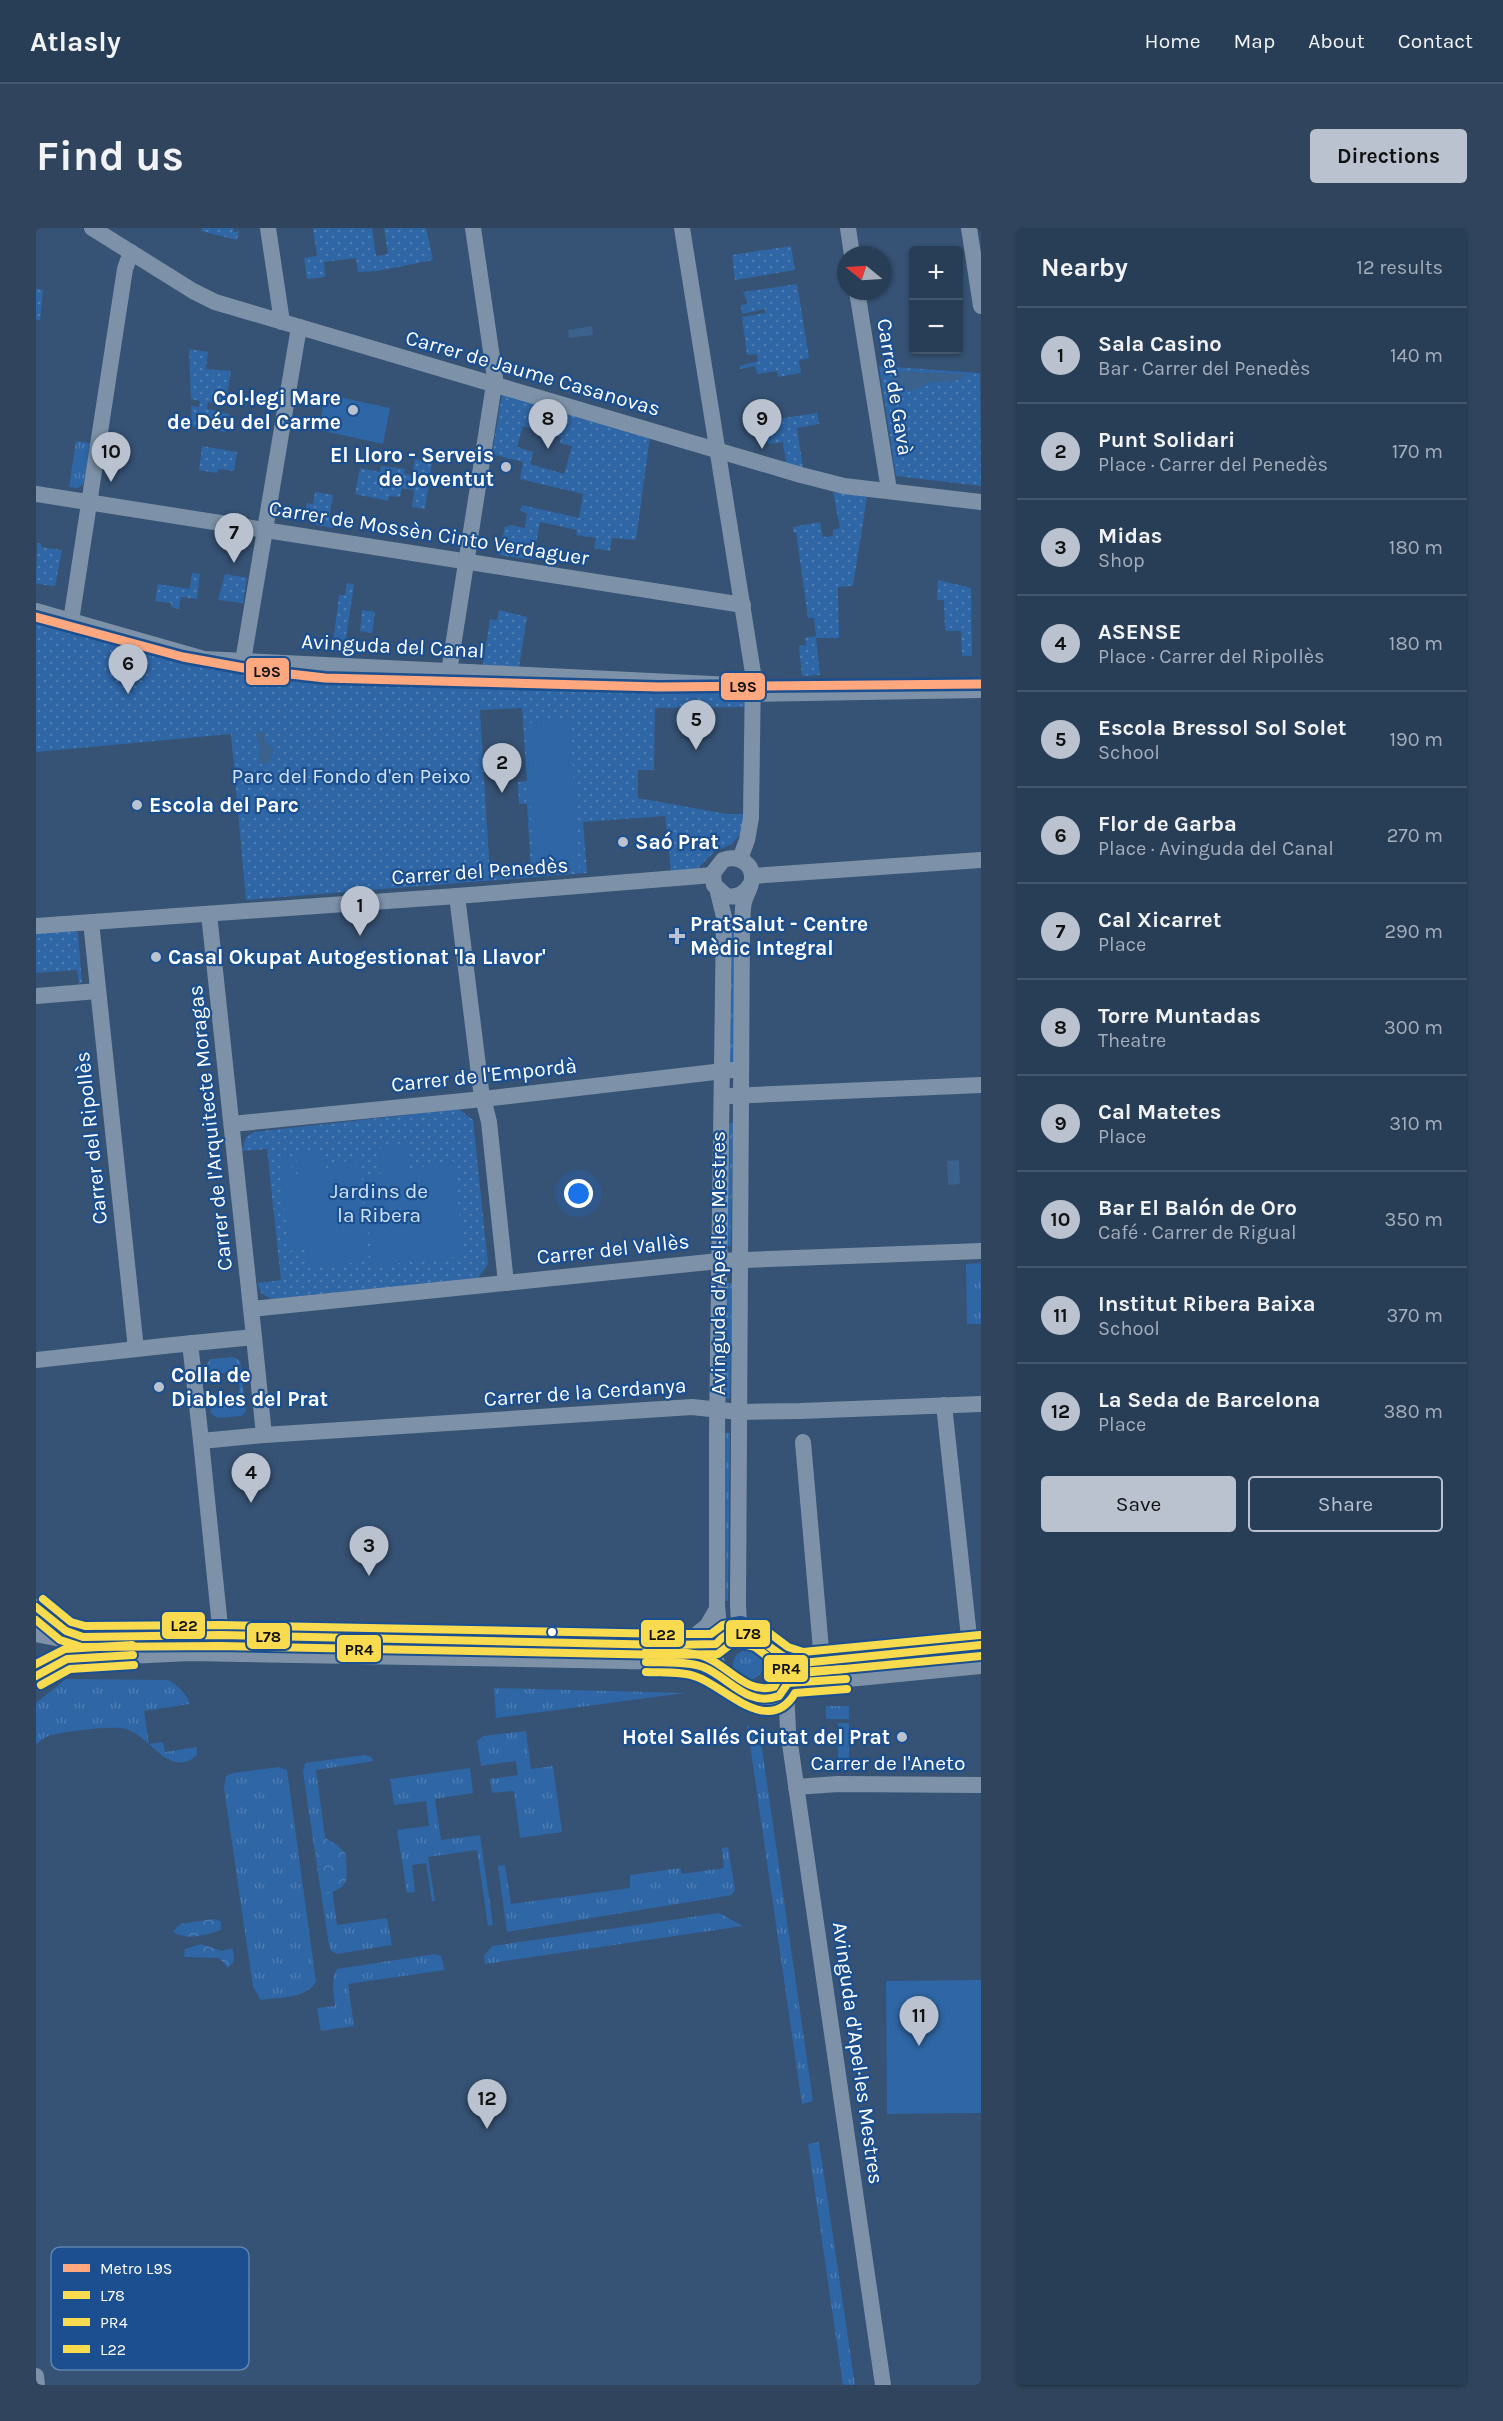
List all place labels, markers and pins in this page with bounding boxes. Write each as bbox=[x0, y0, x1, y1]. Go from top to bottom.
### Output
place label: Col·legi Mare de Déu del Carme bbox=[167, 386, 341, 434]
pin: 8 bbox=[528, 400, 568, 449]
pin: 9 bbox=[742, 400, 782, 449]
marker: Col·legi Mare de Déu del Carme bbox=[346, 403, 360, 417]
pin: 10 bbox=[92, 432, 130, 482]
place label: El Lloro - Serveis de Joventut bbox=[330, 443, 494, 491]
marker: El Lloro - Serveis de Joventut bbox=[499, 460, 513, 474]
pin: 7 bbox=[214, 514, 254, 563]
pin: 6 bbox=[108, 644, 148, 694]
pin: 5 bbox=[676, 700, 716, 750]
pin: 2 bbox=[482, 744, 522, 793]
place label: Escola del Parc bbox=[149, 793, 299, 817]
marker: Escola del Parc bbox=[130, 798, 144, 812]
place label: Saó Prat bbox=[635, 830, 719, 854]
marker: Saó Prat bbox=[616, 835, 630, 849]
pin: 1 bbox=[340, 886, 380, 936]
place label: PratSalut - Centre Mèdic Integral bbox=[690, 912, 868, 960]
marker: PratSalut - Centre Mèdic Integral bbox=[668, 927, 686, 945]
place label: Casal Okupat Autogestionat 'la Llavor' bbox=[168, 945, 546, 969]
marker: Casal Okupat Autogestionat 'la Llavor' bbox=[149, 950, 163, 964]
place label: Colla de Diables del Prat bbox=[171, 1363, 328, 1411]
marker: Colla de Diables del Prat bbox=[152, 1380, 166, 1394]
pin: 4 bbox=[232, 1454, 270, 1503]
pin: 3 bbox=[350, 1526, 388, 1576]
unlabelled marker bbox=[546, 1626, 558, 1638]
place label: Hotel Sallés Ciutat del Prat bbox=[622, 1725, 890, 1749]
marker: Hotel Sallés Ciutat del Prat bbox=[895, 1730, 909, 1744]
pin: 11 bbox=[900, 1996, 938, 2046]
pin: 12 bbox=[468, 2080, 506, 2129]

